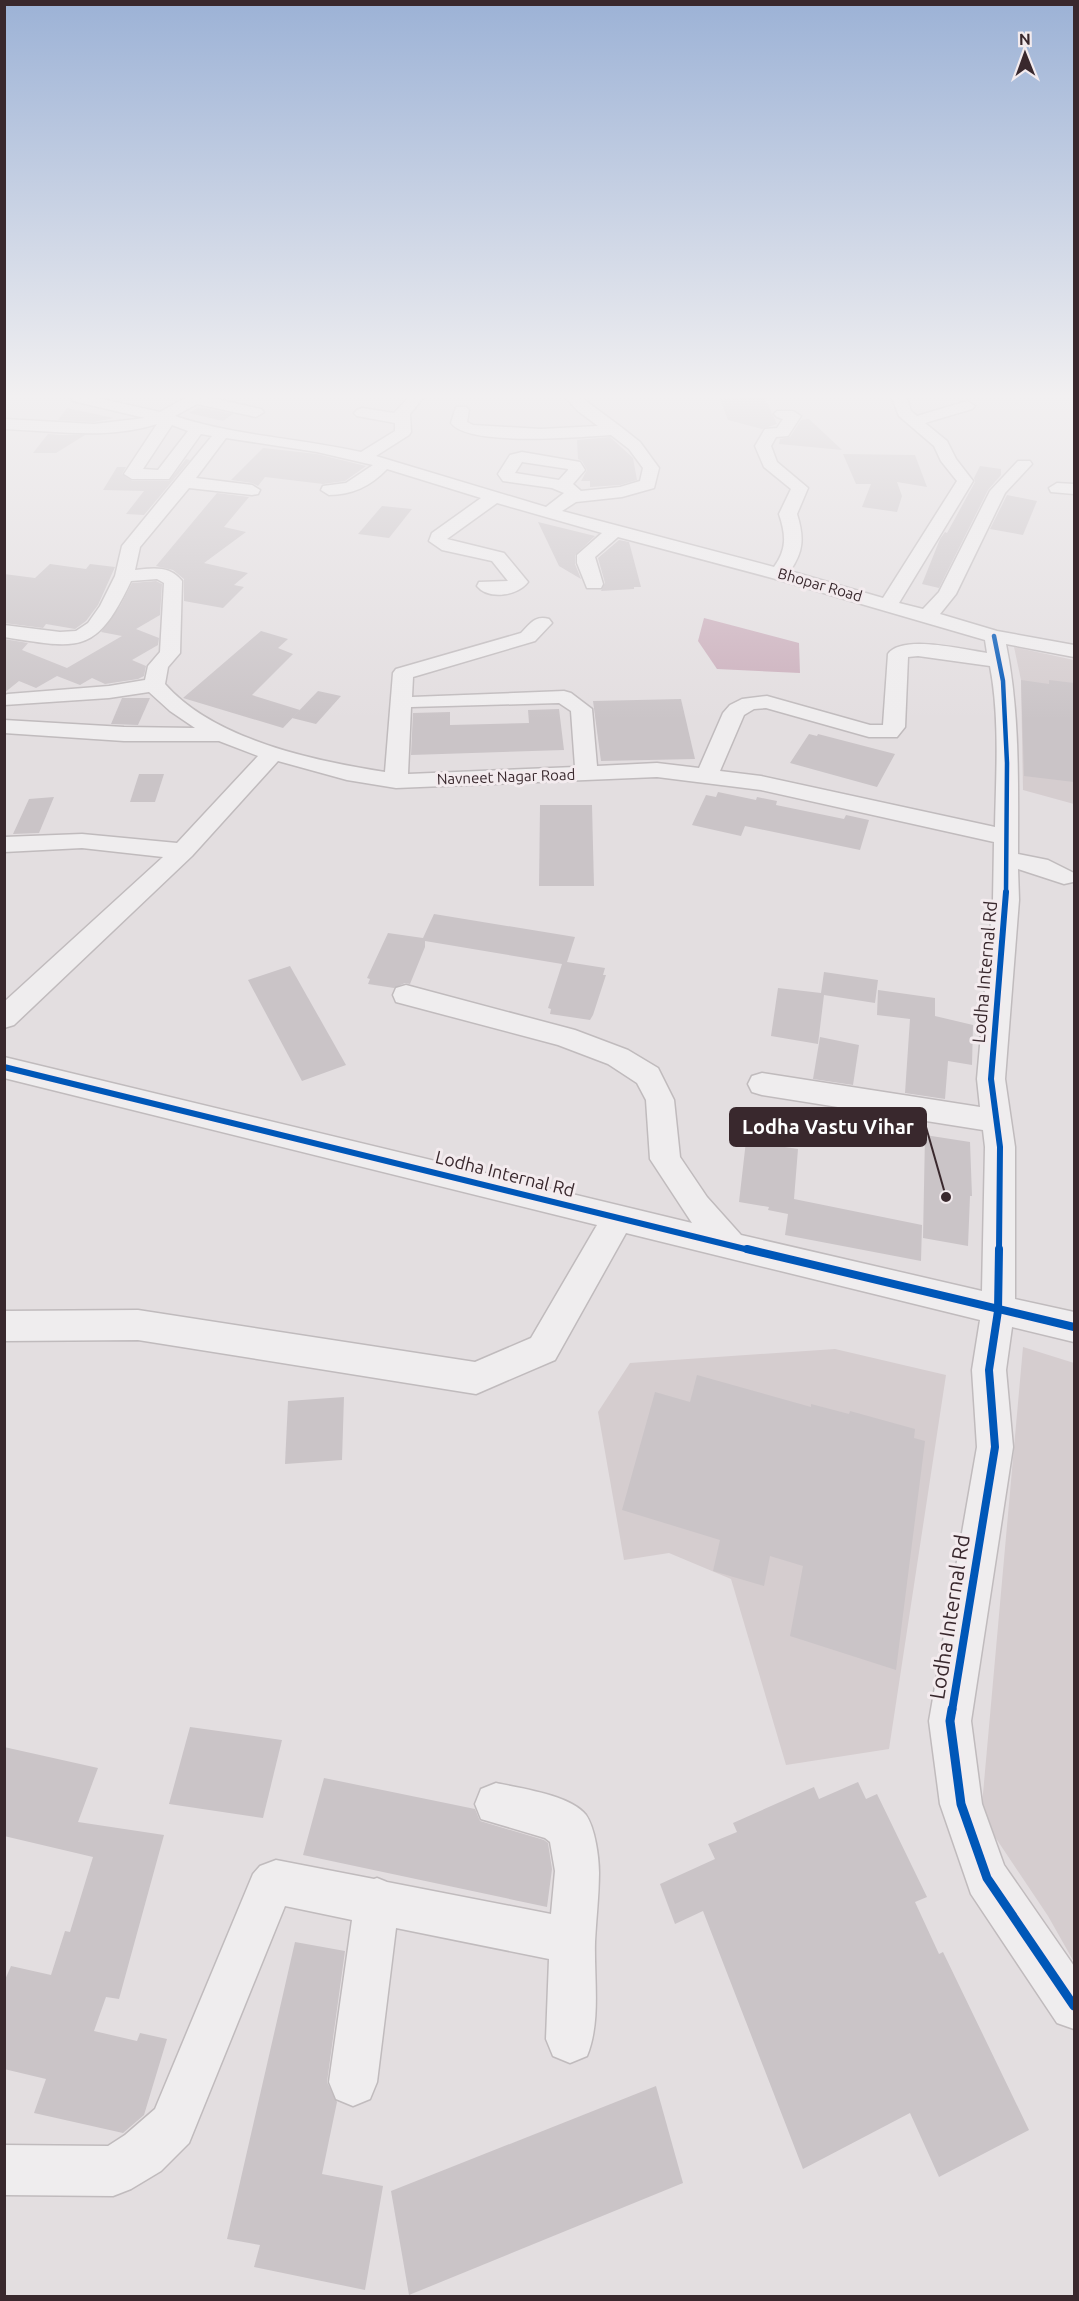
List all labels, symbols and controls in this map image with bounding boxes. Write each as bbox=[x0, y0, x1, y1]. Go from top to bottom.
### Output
north arrow bbox=[995, 24, 1055, 84]
text: N bbox=[1019, 30, 1031, 48]
street label: Bhopar Road bbox=[776, 564, 864, 605]
street label: Navneet Nagar Road bbox=[436, 766, 576, 787]
street label: Lodha Internal Rd bbox=[968, 900, 1000, 1044]
callout: Lodha Vastu Vihar bbox=[730, 1108, 926, 1146]
text: Lodha Vastu Vihar bbox=[742, 1115, 915, 1138]
street label: Lodha Internal Rd bbox=[434, 1146, 577, 1200]
street label: Lodha Internal Rd bbox=[924, 1533, 974, 1701]

